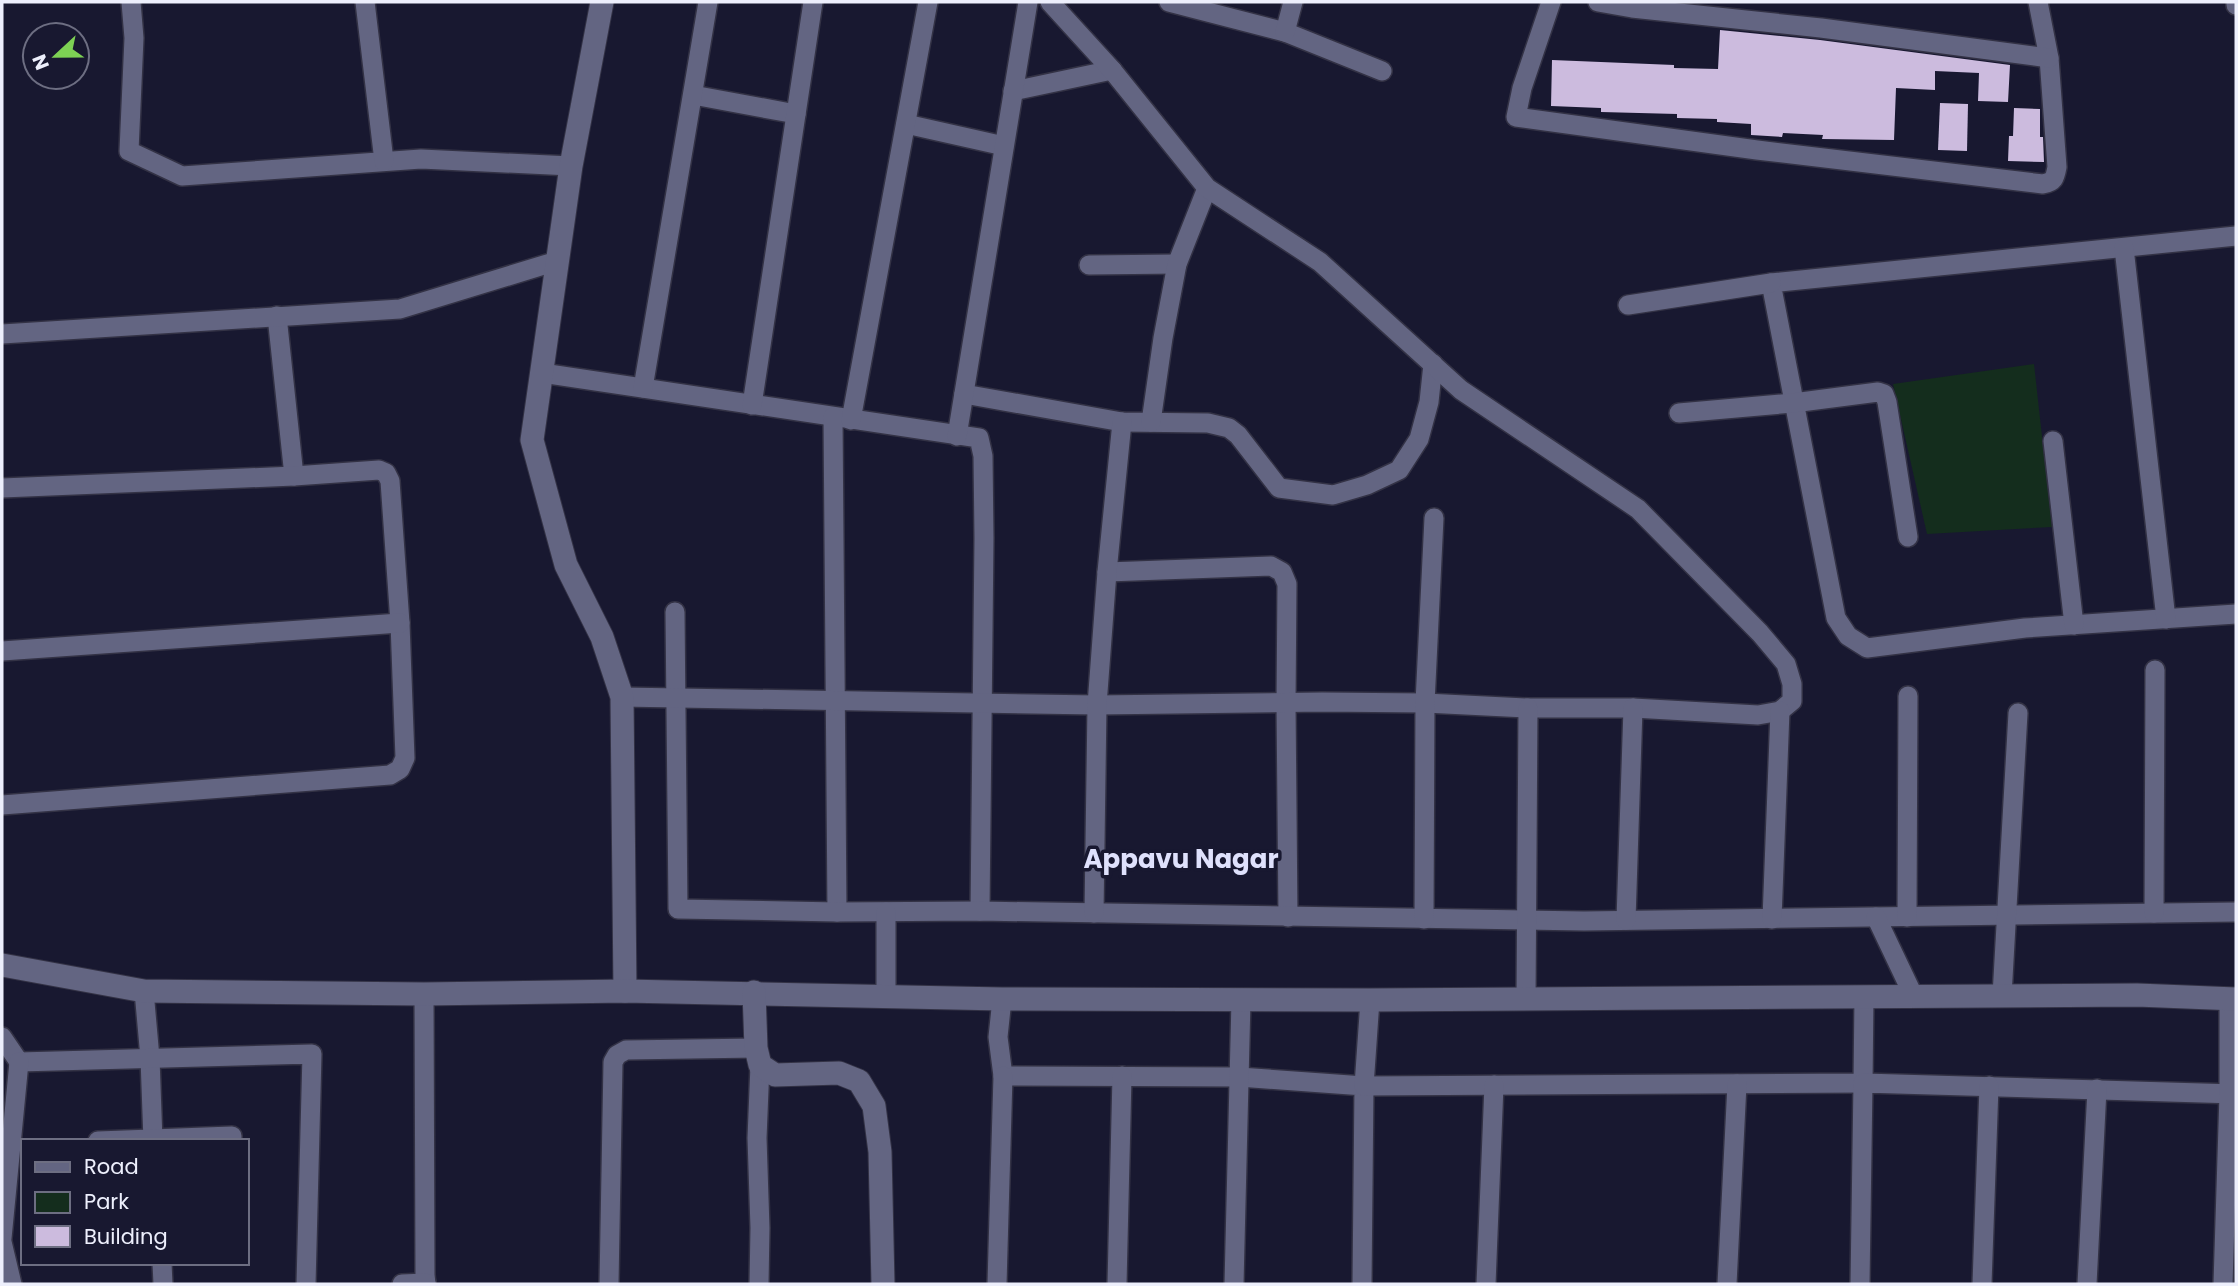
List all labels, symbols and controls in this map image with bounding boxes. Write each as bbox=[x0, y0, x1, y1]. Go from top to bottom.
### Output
north arrow bbox=[21, 21, 91, 91]
text: N bbox=[26, 50, 56, 74]
district label: Appavu Nagar bbox=[1083, 841, 1279, 877]
legend bbox=[21, 1139, 248, 1265]
text: Road bbox=[84, 1152, 139, 1181]
text: Park bbox=[84, 1187, 129, 1216]
text: Building bbox=[84, 1222, 168, 1251]

